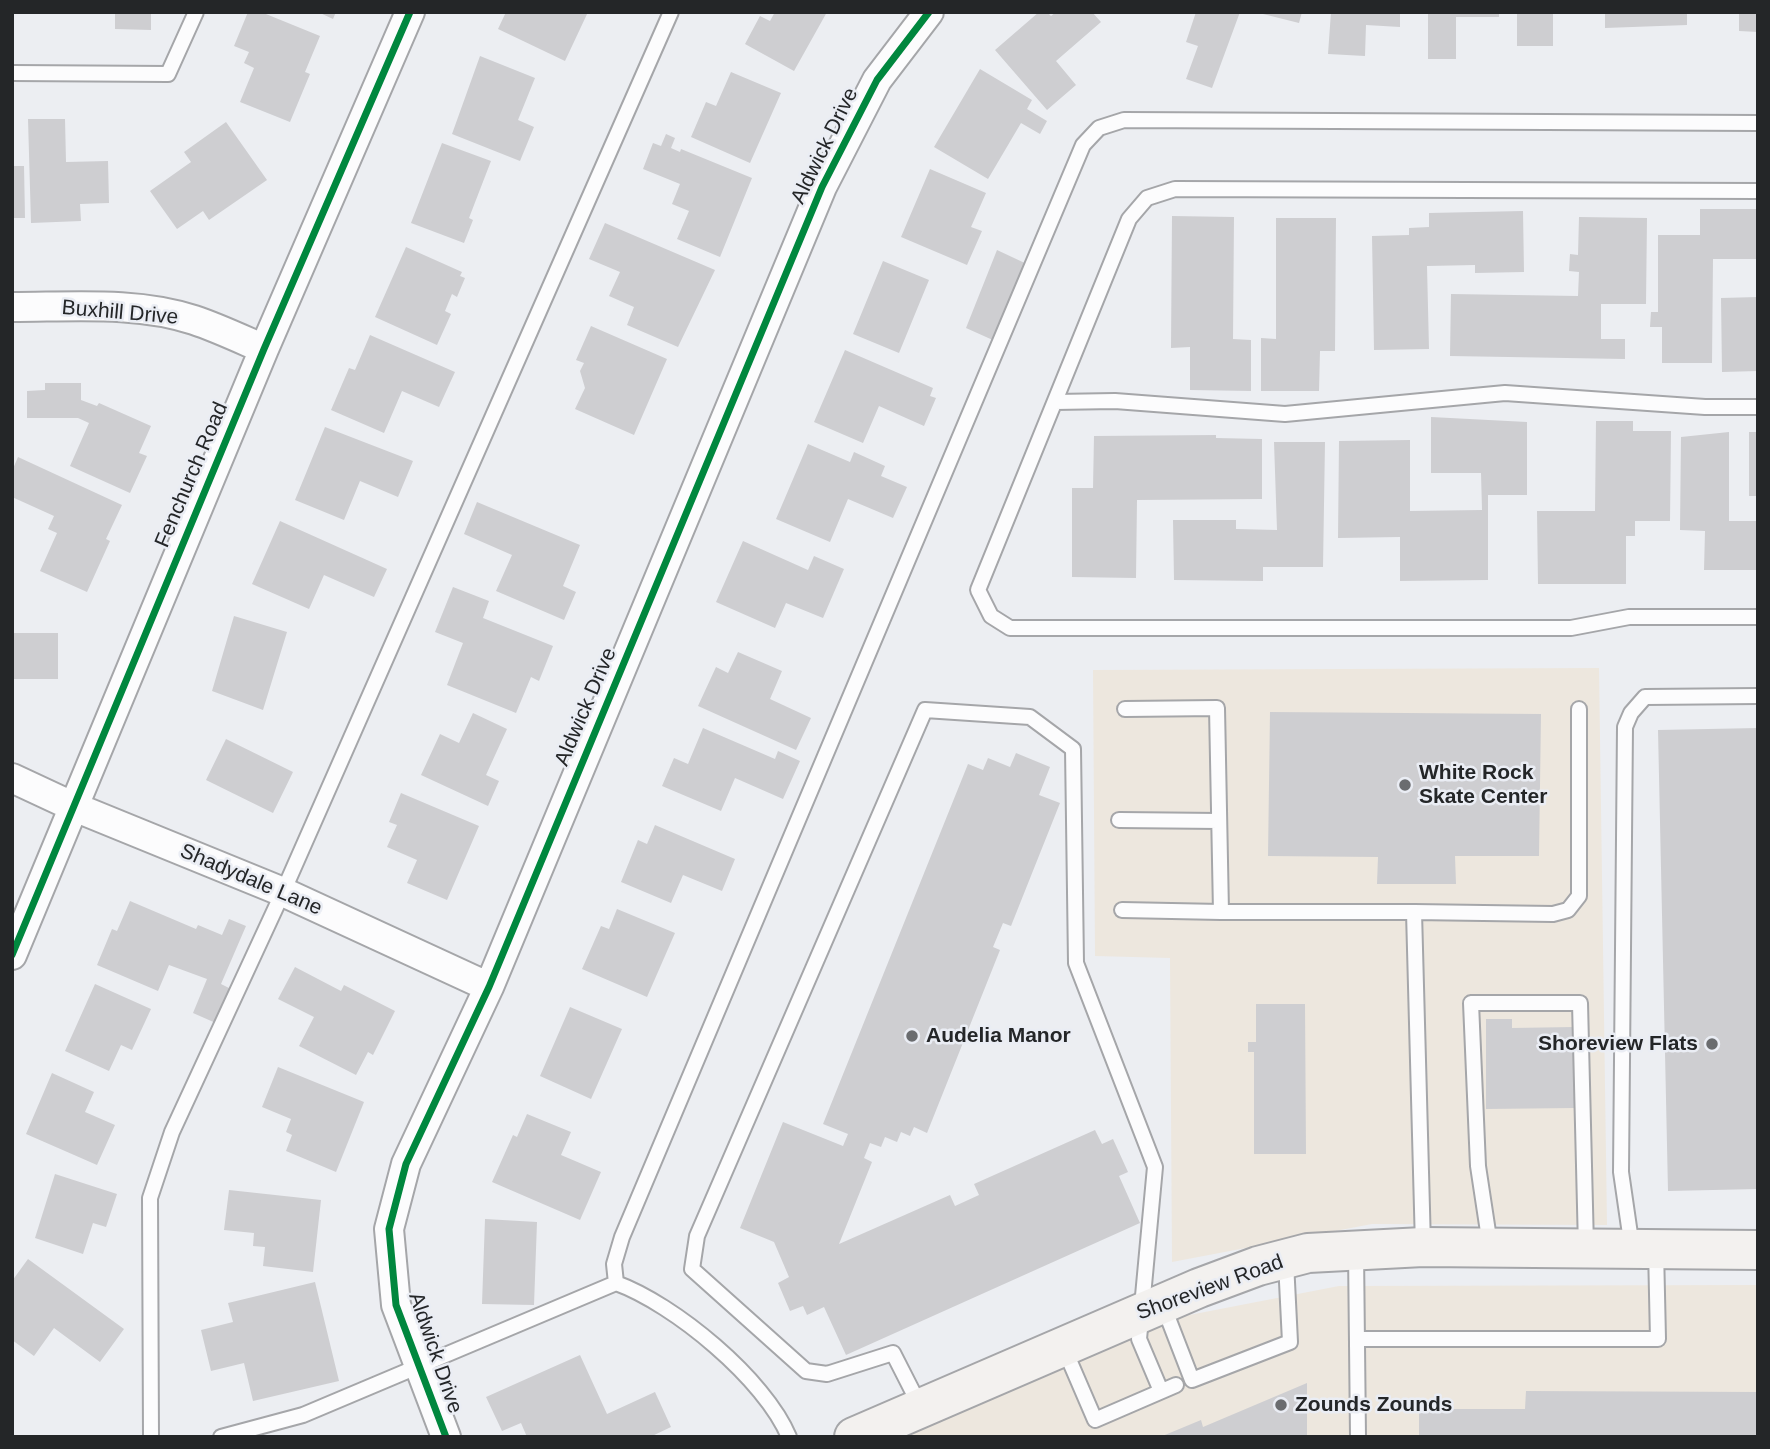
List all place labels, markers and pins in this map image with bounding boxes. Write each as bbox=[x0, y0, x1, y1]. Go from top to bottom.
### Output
place label: White Rock Skate Center bbox=[1419, 760, 1547, 810]
marker: White Rock Skate Center bbox=[1397, 777, 1413, 793]
place label: Audelia Manor bbox=[926, 1023, 1071, 1049]
marker: Audelia Manor bbox=[904, 1028, 920, 1044]
place label: Shoreview Flats bbox=[1538, 1031, 1698, 1057]
marker: Shoreview Flats bbox=[1704, 1036, 1720, 1052]
place label: Zounds Zounds bbox=[1295, 1392, 1452, 1418]
marker: Zounds Zounds bbox=[1273, 1397, 1289, 1413]

